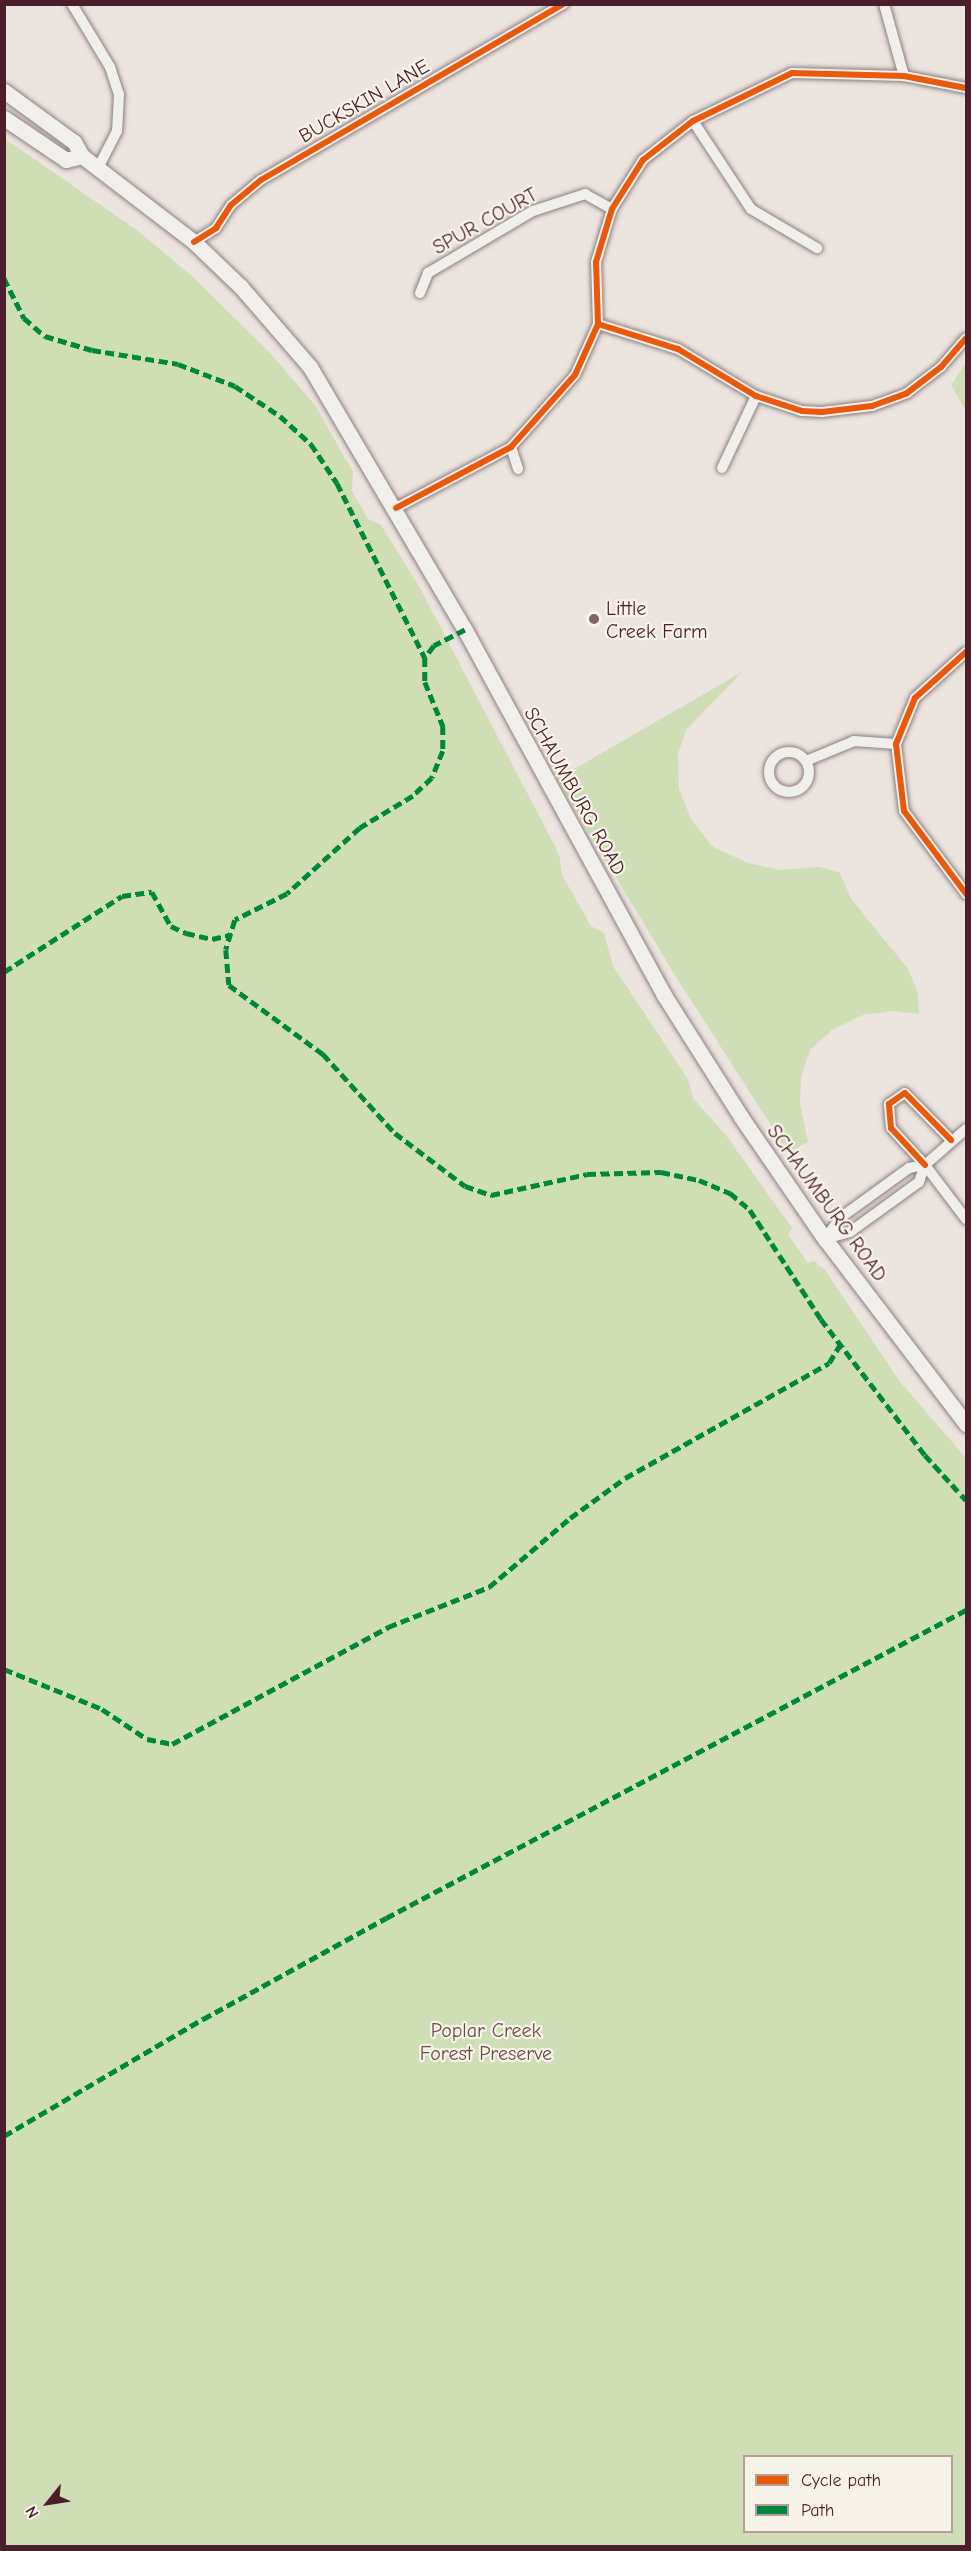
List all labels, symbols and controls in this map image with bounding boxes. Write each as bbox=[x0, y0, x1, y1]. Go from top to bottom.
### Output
street label: BUCKSKIN LANE bbox=[295, 54, 433, 148]
street label: SPUR COURT bbox=[428, 182, 542, 260]
place label: Little Creek Farm bbox=[606, 596, 707, 643]
marker: Little Creek Farm bbox=[587, 612, 601, 626]
street label: SCHAUMBURG ROAD bbox=[519, 703, 631, 879]
street label: SCHAUMBURG ROAD bbox=[762, 1120, 892, 1286]
park label: Poplar Creek Forest Preserve bbox=[420, 2019, 552, 2066]
legend bbox=[743, 2455, 953, 2533]
text: Cycle path bbox=[801, 2470, 881, 2491]
north arrow bbox=[18, 2473, 78, 2533]
text: Path bbox=[801, 2500, 834, 2521]
text: N bbox=[22, 2503, 43, 2521]

